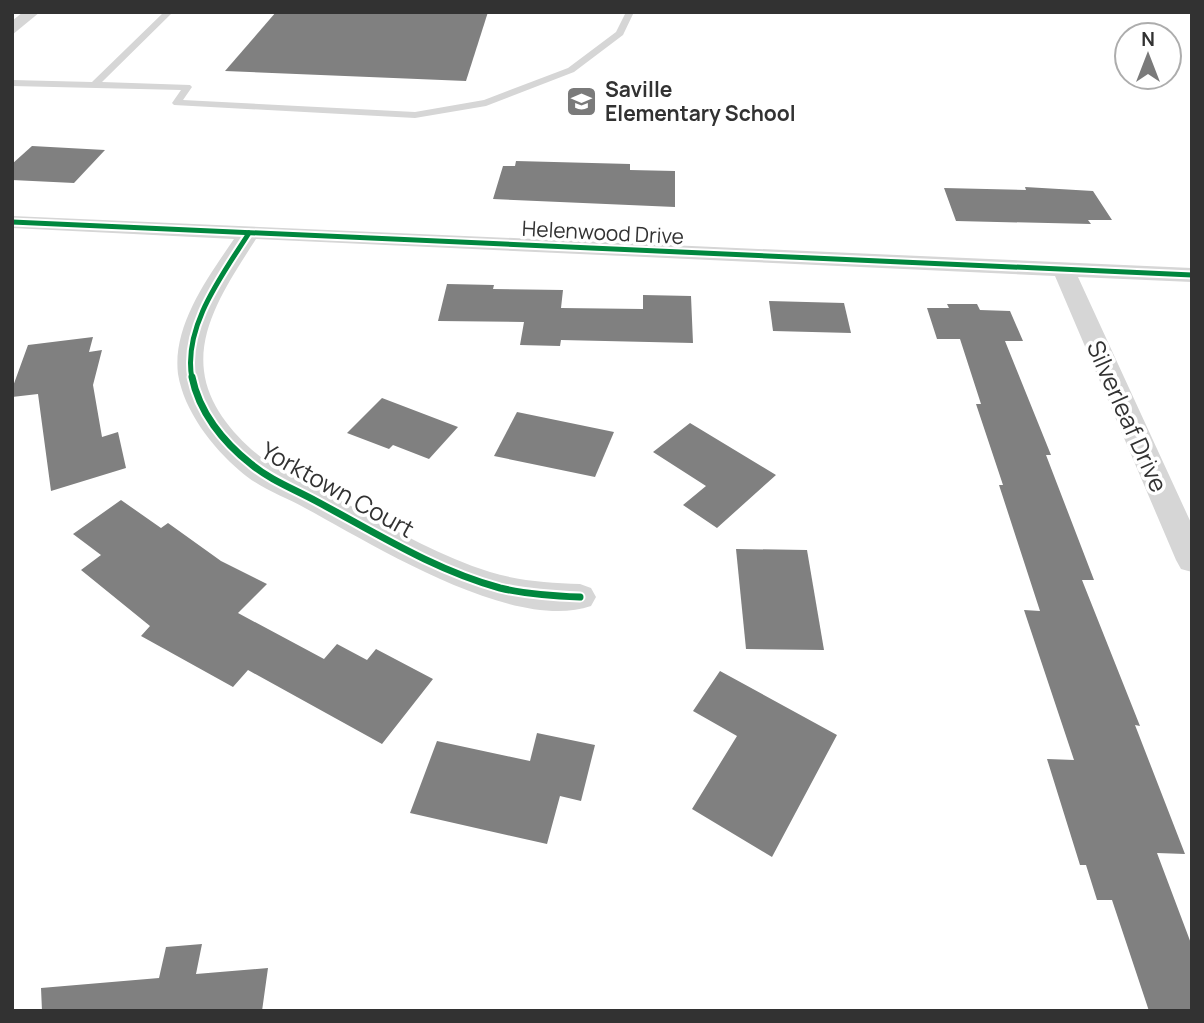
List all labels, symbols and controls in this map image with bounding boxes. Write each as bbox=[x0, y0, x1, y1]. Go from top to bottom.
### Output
north arrow bbox=[1113, 21, 1183, 91]
text: N bbox=[1141, 26, 1155, 52]
place label: Saville Elementary School bbox=[605, 75, 796, 127]
school or university icon: Saville Elementary School bbox=[565, 84, 599, 118]
street label: Helenwood Drive bbox=[521, 214, 685, 250]
street label: Silverleaf Drive bbox=[1080, 335, 1176, 497]
street label: Yorktown Court bbox=[255, 433, 421, 545]

